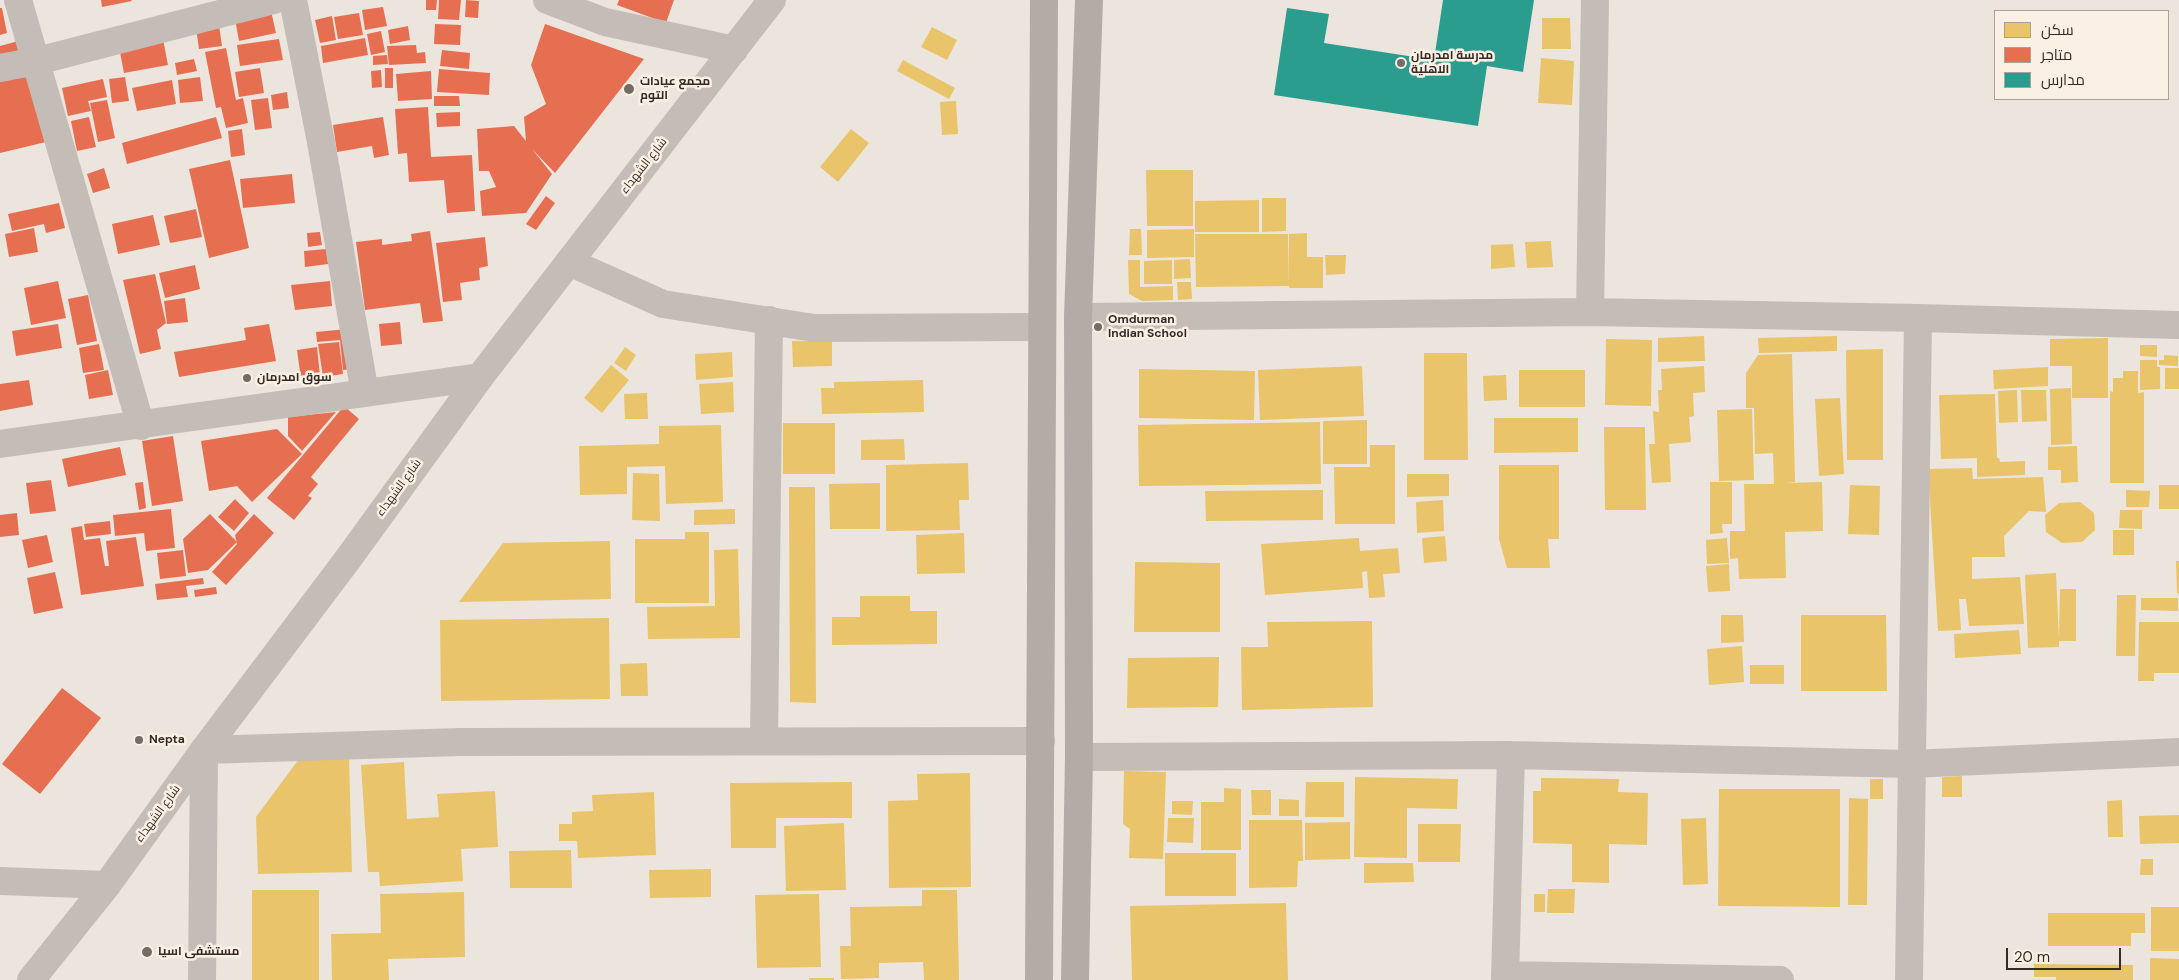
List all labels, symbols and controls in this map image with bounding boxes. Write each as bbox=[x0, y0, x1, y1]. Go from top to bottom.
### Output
legend bbox=[1994, 10, 2169, 100]
text: سكن bbox=[2041, 20, 2074, 40]
text: متاجر bbox=[2041, 45, 2072, 65]
place label: مدرسة امدرمان الاهلية bbox=[1411, 49, 1493, 77]
marker: مدرسة امدرمان الاهلية bbox=[1395, 57, 1407, 69]
text: مدارس bbox=[2041, 70, 2085, 90]
place label: مجمع عيادات التوم bbox=[640, 75, 710, 103]
marker: مجمع عيادات التوم bbox=[622, 82, 636, 96]
street label: شارع الشهداء bbox=[618, 135, 670, 197]
place label: Omdurman Indian School bbox=[1108, 313, 1187, 341]
marker: Omdurman Indian School bbox=[1092, 321, 1104, 333]
place label: سوق امدرمان bbox=[257, 371, 332, 385]
marker: سوق امدرمان bbox=[241, 372, 253, 384]
street label: شارع الشهداء bbox=[373, 457, 425, 519]
place label: Nepta bbox=[149, 733, 185, 747]
marker: Nepta bbox=[133, 734, 145, 746]
street label: شارع الشهداء bbox=[132, 783, 184, 845]
scale bar bbox=[2009, 938, 2124, 970]
marker: مستشفى اسيا bbox=[140, 945, 154, 959]
place label: مستشفى اسيا bbox=[158, 945, 239, 959]
text: 20 m bbox=[2014, 947, 2050, 967]

